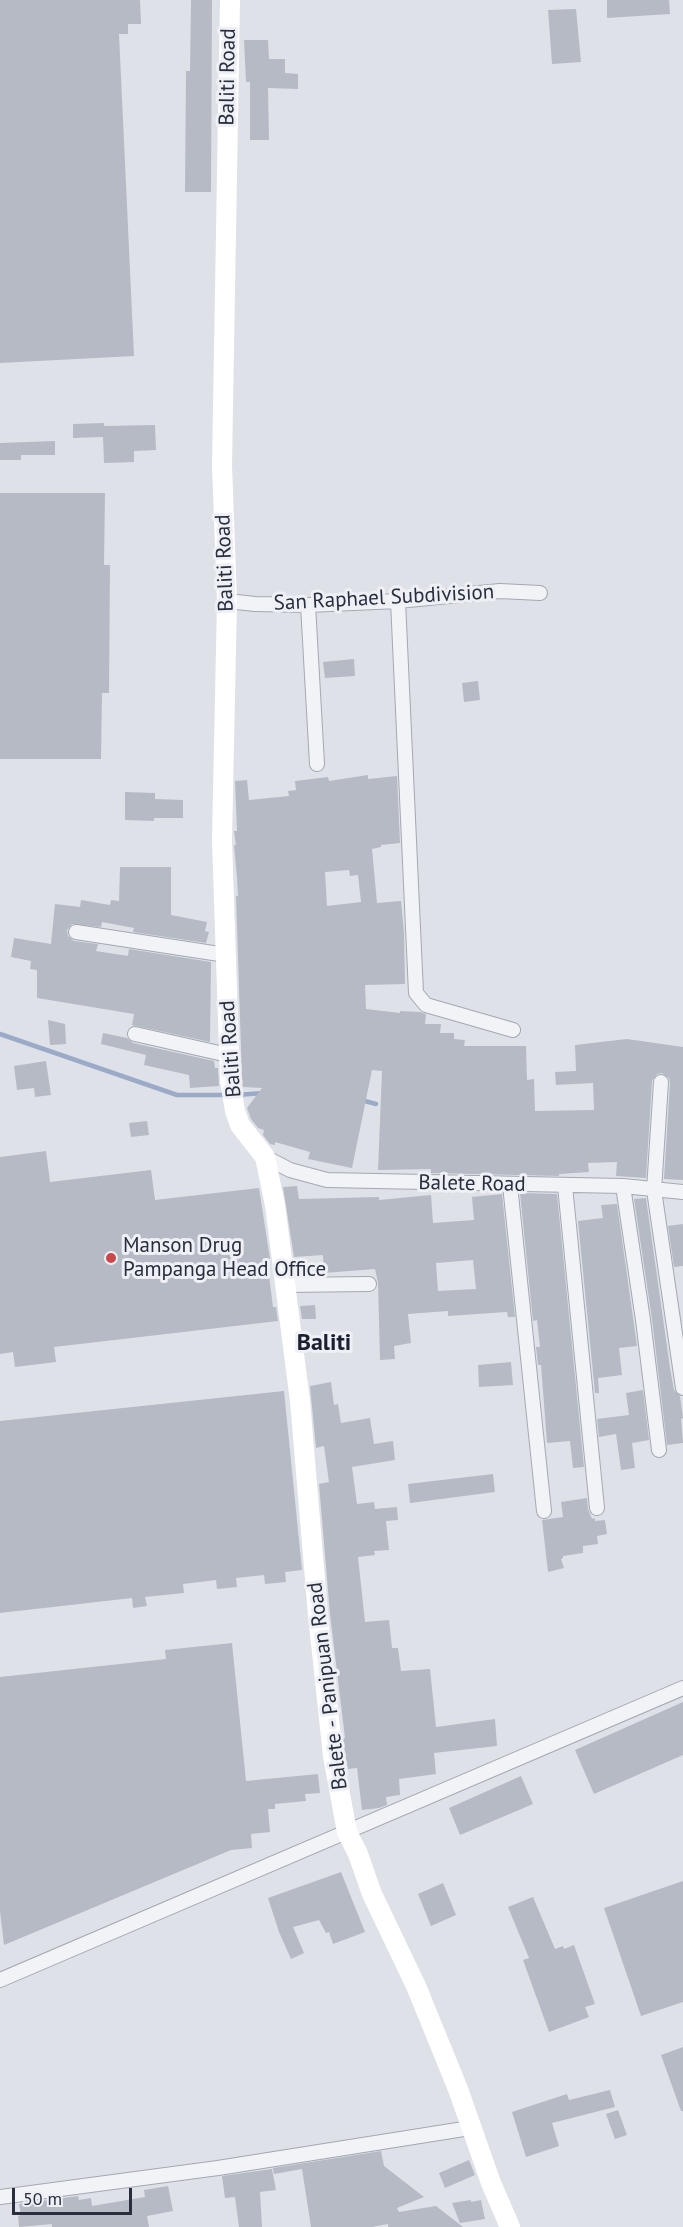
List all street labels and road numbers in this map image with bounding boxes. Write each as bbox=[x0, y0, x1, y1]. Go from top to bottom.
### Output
street label: Baliti Road bbox=[215, 28, 241, 126]
street label: Baliti Road bbox=[211, 514, 239, 612]
street label: San Raphael Subdivision bbox=[273, 580, 495, 616]
street label: Baliti Road bbox=[215, 1000, 247, 1098]
street label: Balete Road bbox=[418, 1170, 526, 1198]
street label: Balete - Panipuan Road bbox=[303, 1581, 353, 1791]

